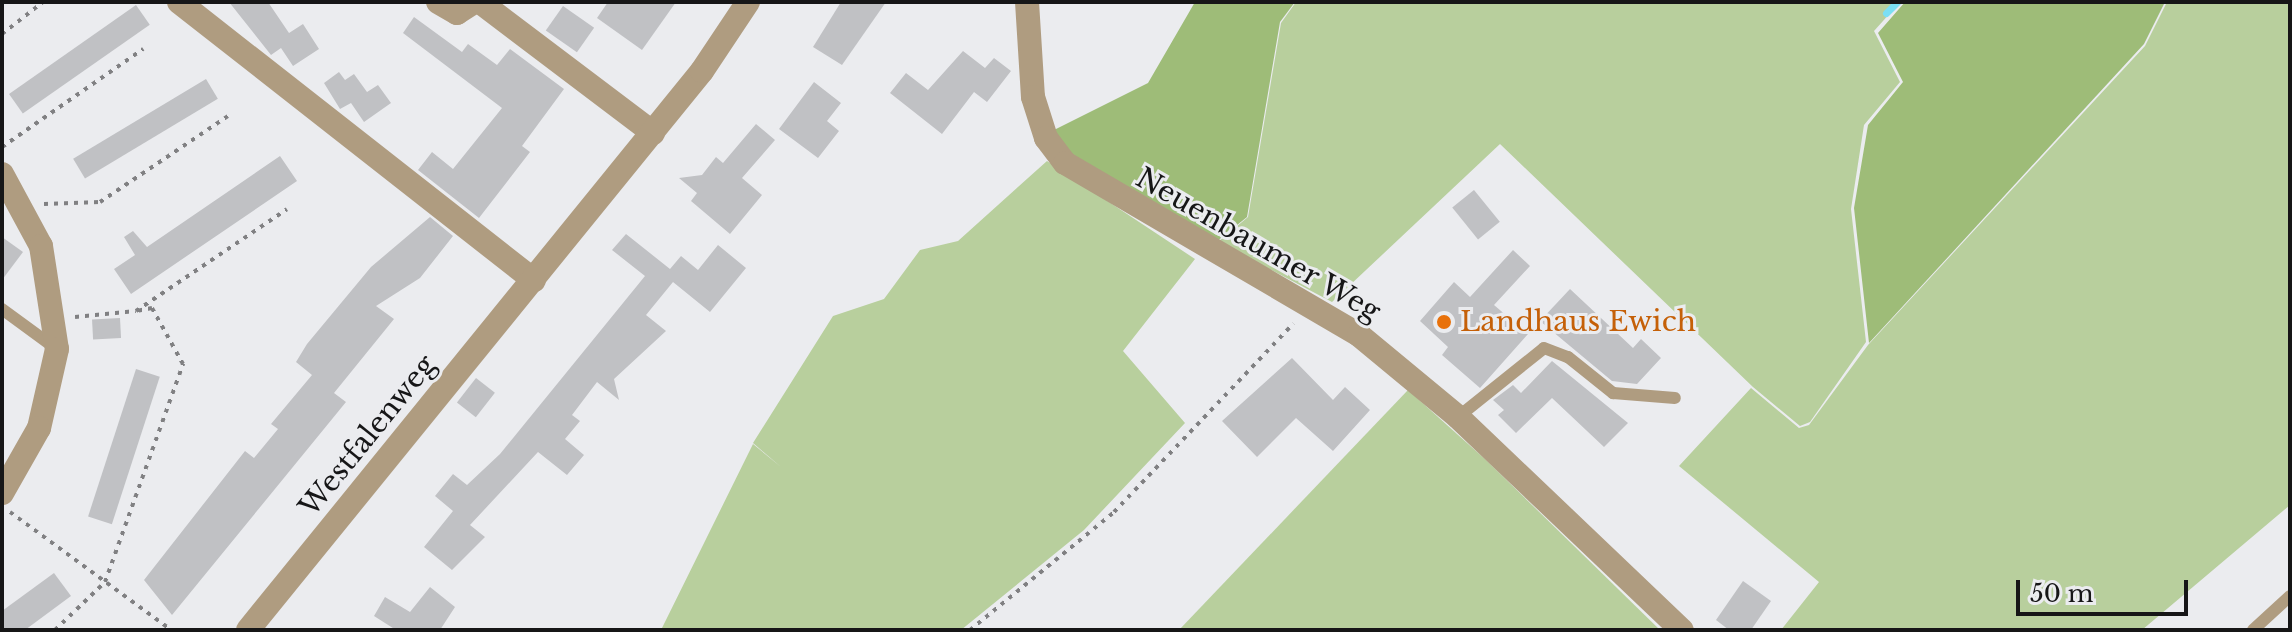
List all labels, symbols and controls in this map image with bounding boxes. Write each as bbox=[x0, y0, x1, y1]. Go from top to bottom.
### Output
street label: Neuenbaumer Weg bbox=[1129, 161, 1387, 329]
place label: Landhaus Ewich bbox=[1460, 305, 1696, 339]
marker: Landhaus Ewich bbox=[1435, 313, 1453, 331]
street label: Westfalenweg bbox=[293, 349, 443, 523]
scale bar bbox=[2020, 564, 2192, 614]
text: 50 m bbox=[2030, 579, 2093, 608]

